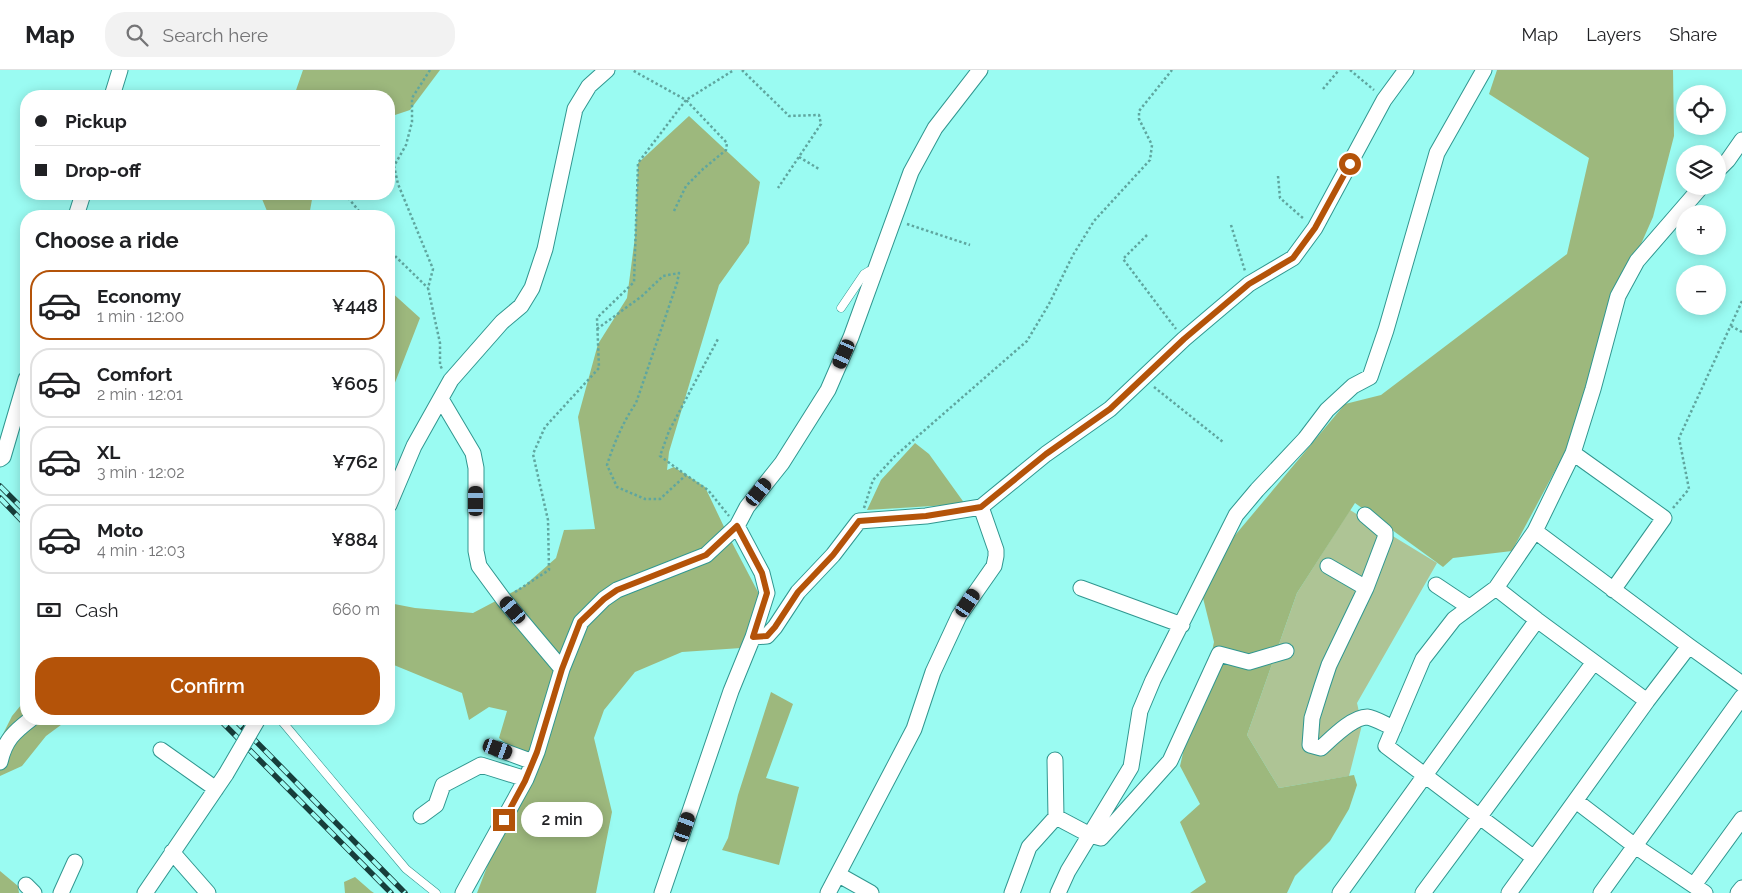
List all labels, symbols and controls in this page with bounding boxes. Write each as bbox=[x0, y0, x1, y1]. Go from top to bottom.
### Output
search box bbox=[105, 12, 455, 57]
text: Map bbox=[25, 20, 75, 49]
icon: search bbox=[123, 21, 151, 49]
text: Search here bbox=[163, 24, 268, 46]
text: Map bbox=[1522, 24, 1558, 45]
text: Layers bbox=[1586, 24, 1641, 45]
text: Share bbox=[1669, 24, 1717, 45]
map controls bbox=[1676, 85, 1726, 315]
button: locate bbox=[1676, 85, 1726, 135]
text: Pickup bbox=[65, 110, 127, 132]
button: layers bbox=[1676, 145, 1726, 195]
route start bbox=[1339, 153, 1361, 175]
text: Drop-off bbox=[65, 159, 141, 181]
button: + bbox=[1676, 205, 1726, 255]
text: Choose a ride bbox=[35, 227, 179, 253]
button: − bbox=[1676, 265, 1726, 315]
icon: car bbox=[37, 283, 82, 328]
text: Economy bbox=[97, 285, 181, 307]
text: ¥448 bbox=[332, 294, 378, 316]
text: 1 min · 12:00 bbox=[97, 307, 184, 326]
car bbox=[831, 337, 856, 371]
icon: car bbox=[37, 361, 82, 406]
text: Comfort bbox=[97, 363, 172, 385]
text: ¥605 bbox=[331, 372, 378, 394]
text: 2 min · 12:01 bbox=[97, 385, 183, 404]
icon: car bbox=[37, 439, 82, 484]
text: XL bbox=[97, 441, 120, 463]
text: ¥762 bbox=[332, 450, 378, 472]
text: 3 min · 12:02 bbox=[97, 463, 185, 482]
car bbox=[743, 476, 774, 508]
car bbox=[468, 486, 483, 516]
icon: car bbox=[37, 517, 82, 562]
text: Moto bbox=[97, 519, 143, 541]
text: ¥884 bbox=[331, 528, 378, 550]
text: 4 min · 12:03 bbox=[97, 541, 185, 560]
car bbox=[953, 586, 982, 620]
car bbox=[497, 594, 528, 626]
icon: cash bbox=[35, 596, 63, 624]
text: Cash bbox=[75, 599, 119, 621]
text: 660 m bbox=[332, 600, 380, 619]
button: Confirm bbox=[35, 657, 380, 715]
car bbox=[481, 737, 514, 761]
callout: 2 min bbox=[522, 802, 604, 838]
route end bbox=[493, 809, 515, 831]
text: 2 min bbox=[542, 810, 583, 829]
car bbox=[673, 810, 696, 844]

